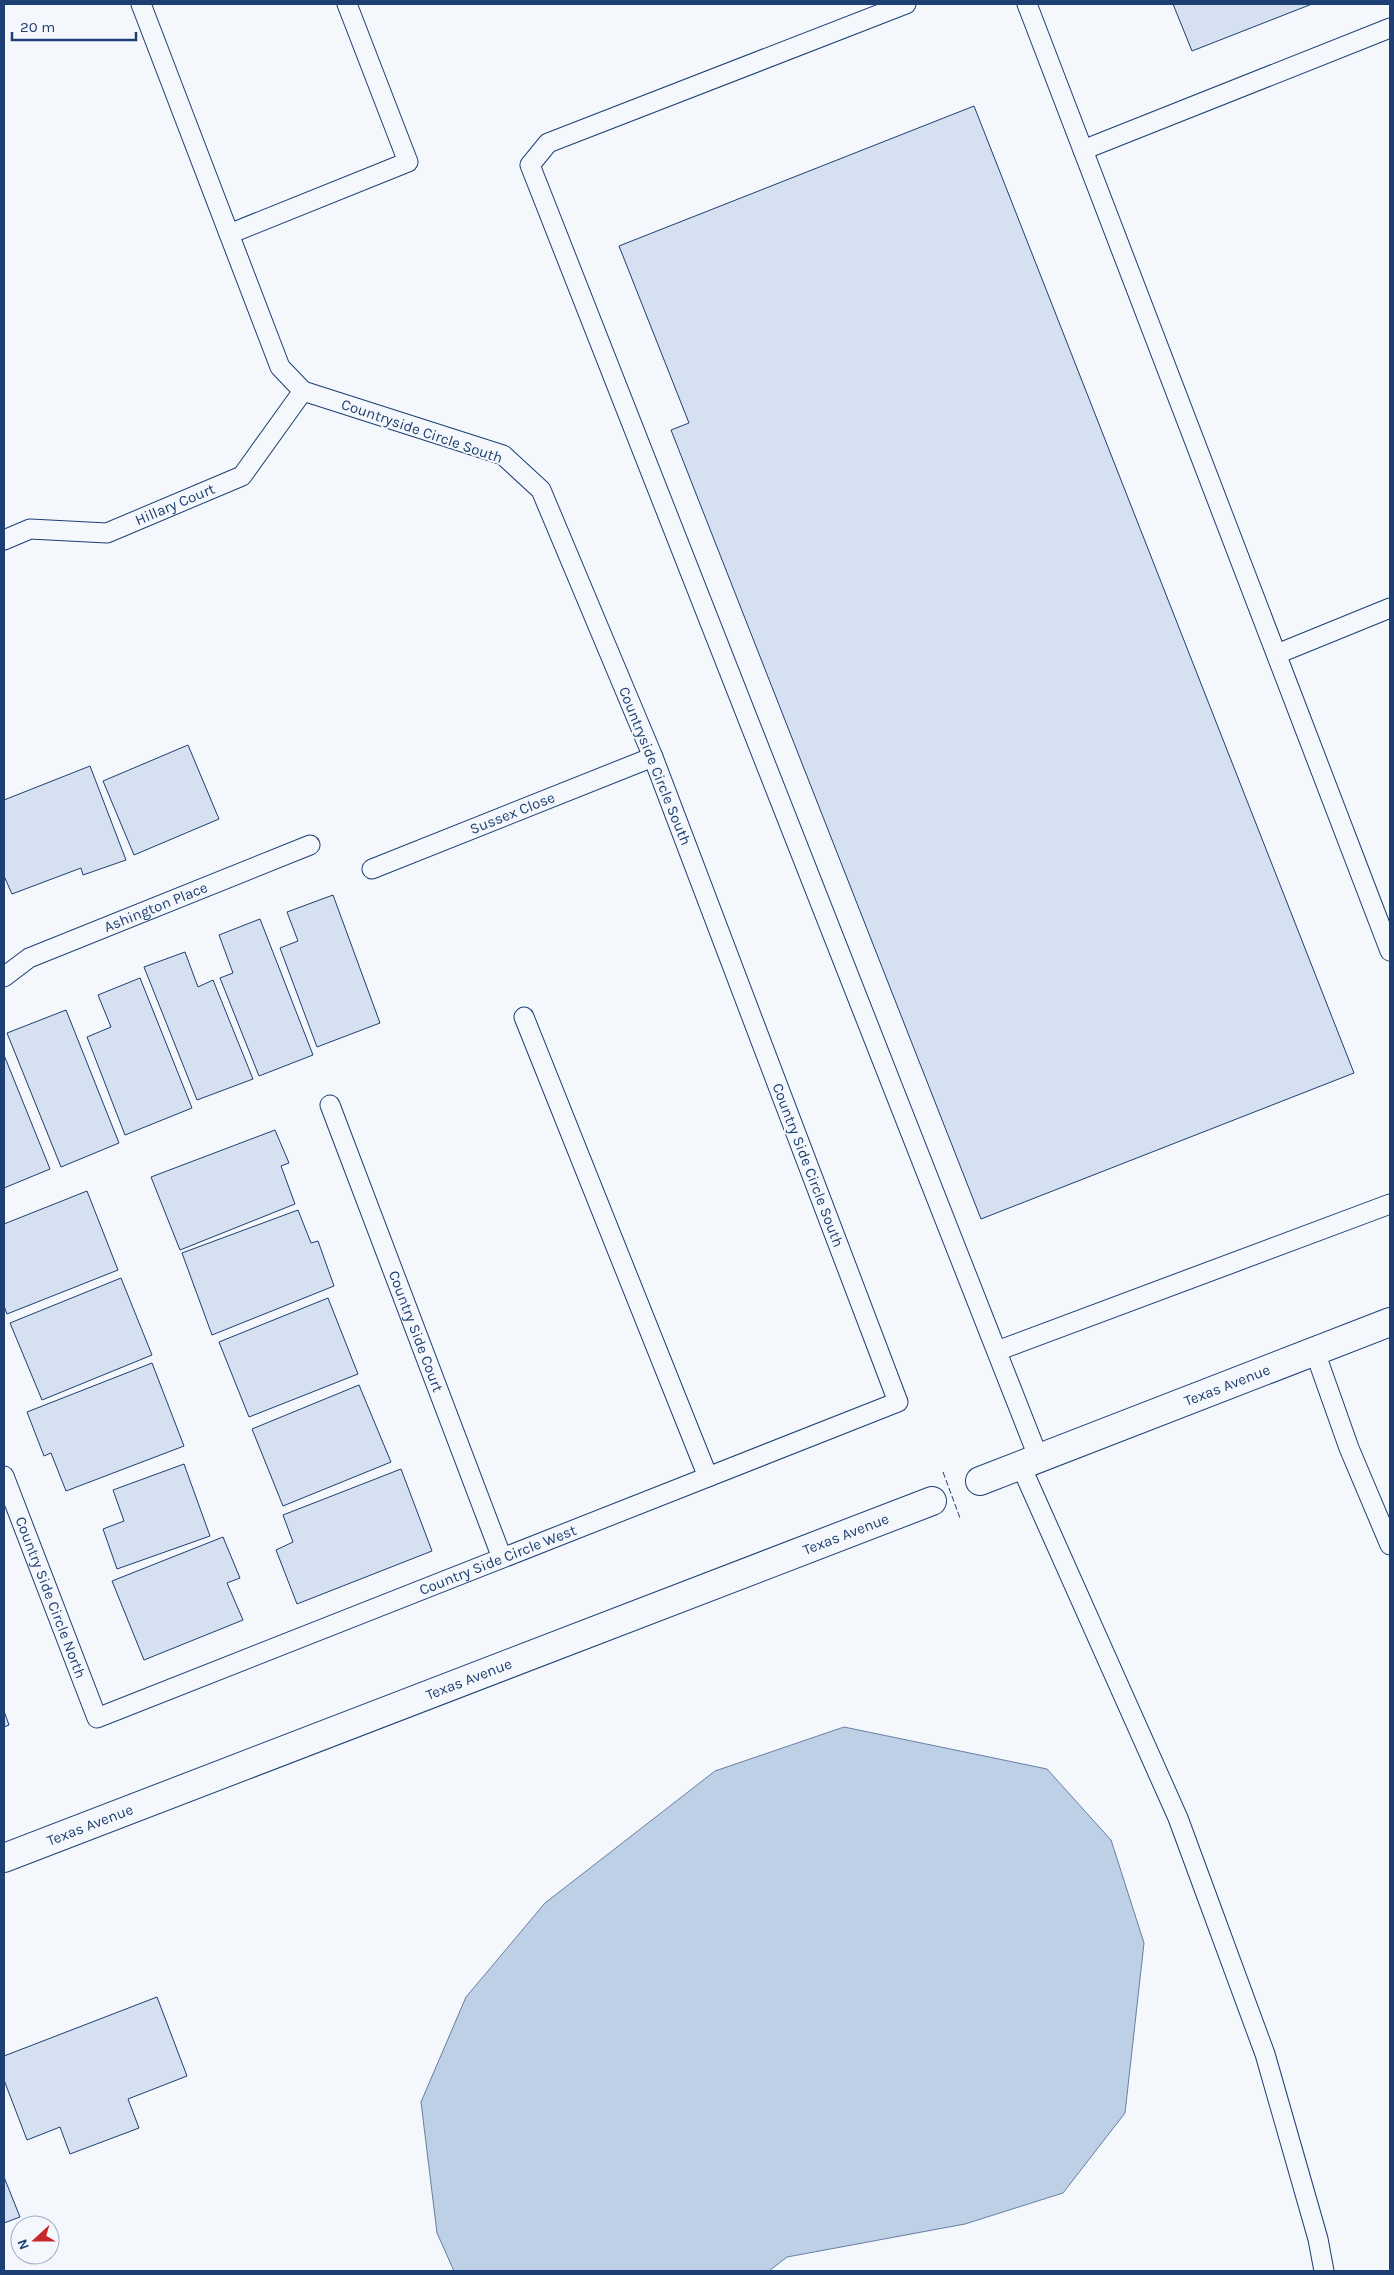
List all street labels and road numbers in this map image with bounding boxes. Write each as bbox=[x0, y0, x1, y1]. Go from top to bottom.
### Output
street label: Countryside Circle South bbox=[339, 395, 505, 467]
street label: Hillary Court bbox=[132, 479, 218, 529]
street label: Countryside Circle South bbox=[615, 684, 695, 848]
street label: Sussex Close bbox=[467, 788, 557, 838]
street label: Ashington Place bbox=[101, 878, 210, 936]
street label: Country Side Circle South bbox=[768, 1080, 848, 1250]
street label: Country Side Court bbox=[385, 1268, 447, 1395]
street label: Texas Avenue bbox=[1181, 1360, 1273, 1410]
street label: Texas Avenue bbox=[800, 1509, 892, 1559]
street label: Country Side Circle North bbox=[11, 1514, 90, 1681]
street label: Country Side Circle West bbox=[417, 1521, 579, 1599]
street label: Texas Avenue bbox=[423, 1654, 514, 1704]
street label: Texas Avenue bbox=[44, 1800, 136, 1850]

